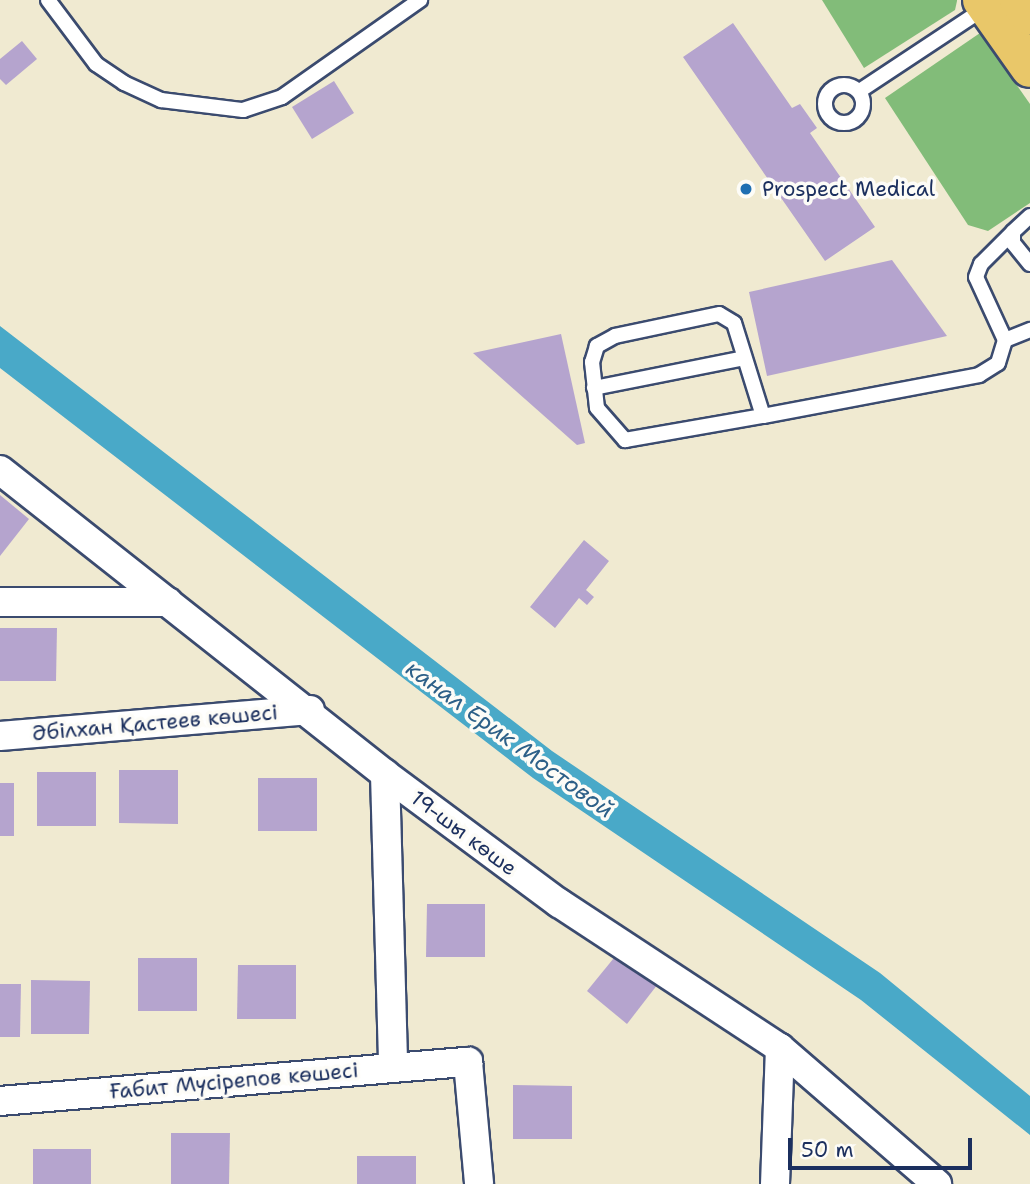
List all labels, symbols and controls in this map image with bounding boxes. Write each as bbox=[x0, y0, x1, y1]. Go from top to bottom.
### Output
place label: Prospect Medical bbox=[762, 176, 935, 202]
marker: Prospect Medical bbox=[736, 179, 756, 199]
water label: канал Ерик Мостовой bbox=[401, 654, 619, 824]
street label: Әбілхан Қастеев көшесi bbox=[31, 700, 279, 746]
street label: 19-шы көше bbox=[406, 785, 522, 881]
street label: Ғабит Мүсірепов көшесi bbox=[109, 1058, 359, 1104]
scale bar bbox=[792, 1124, 976, 1168]
text: 50 m bbox=[801, 1136, 854, 1164]

